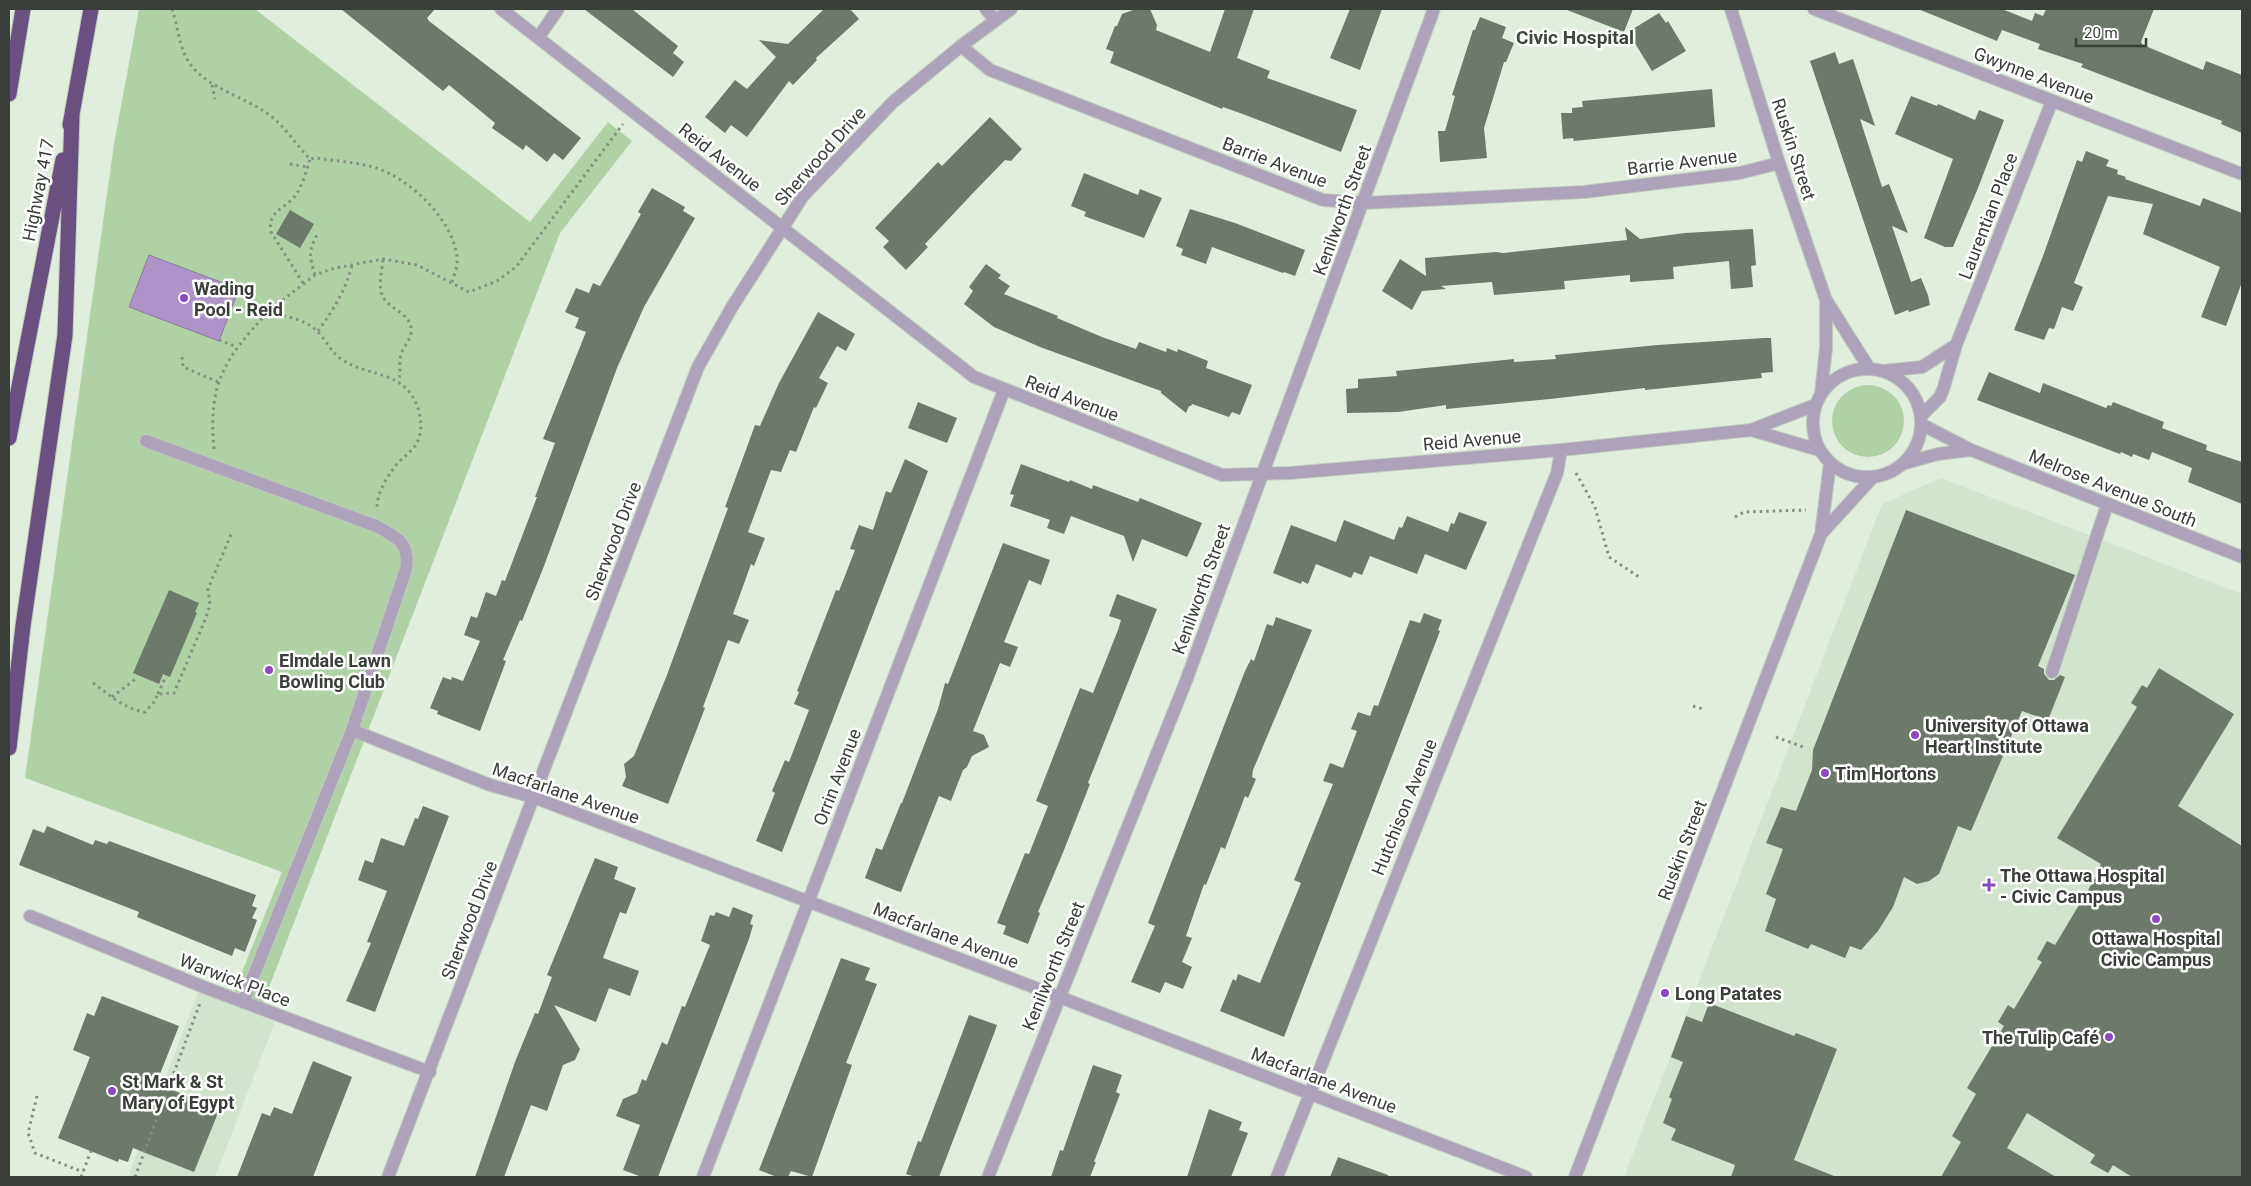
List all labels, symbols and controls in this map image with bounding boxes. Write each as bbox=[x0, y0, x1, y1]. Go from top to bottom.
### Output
scale bar bbox=[2076, 15, 2146, 47]
text: 20 m bbox=[2084, 24, 2118, 42]
district label: Civic Hospital bbox=[1516, 26, 1634, 49]
street label: Gwynne Avenue bbox=[1971, 42, 2097, 108]
street label: Ruskin Street bbox=[1768, 95, 1820, 203]
street label: Sherwood Drive bbox=[770, 102, 870, 210]
street label: Reid Avenue bbox=[675, 118, 765, 196]
street label: Barrie Avenue bbox=[1220, 132, 1330, 192]
street label: Highway 417 bbox=[18, 137, 58, 243]
street label: Kenilworth Street bbox=[1309, 142, 1375, 278]
street label: Barrie Avenue bbox=[1626, 145, 1738, 179]
street label: Laurentian Place bbox=[1954, 150, 2022, 282]
place label: Wading Pool - Reid bbox=[194, 278, 283, 320]
marker: Wading Pool - Reid bbox=[178, 292, 190, 304]
street label: Reid Avenue bbox=[1022, 371, 1122, 425]
street label: Reid Avenue bbox=[1422, 425, 1522, 455]
street label: Melrose Avenue South bbox=[2026, 445, 2200, 531]
street label: Sherwood Drive bbox=[581, 479, 645, 603]
street label: Kenilworth Street bbox=[1168, 521, 1234, 657]
place label: Elmdale Lawn Bowling Club bbox=[279, 650, 391, 692]
marker: Elmdale Lawn Bowling Club bbox=[263, 664, 275, 676]
place label: University of Ottawa Heart Institute bbox=[1925, 715, 2089, 757]
street label: Orrin Avenue bbox=[809, 726, 865, 828]
marker: University of Ottawa Heart Institute bbox=[1909, 729, 1921, 741]
street label: Hutchison Avenue bbox=[1367, 736, 1441, 878]
street label: Macfarlane Avenue bbox=[490, 758, 642, 828]
place label: Tim Hortons bbox=[1835, 763, 1936, 784]
marker: Tim Hortons bbox=[1819, 767, 1831, 779]
street label: Ruskin Street bbox=[1653, 797, 1711, 903]
street label: Sherwood Drive bbox=[437, 858, 501, 982]
place label: The Ottawa Hospital - Civic Campus bbox=[2000, 865, 2164, 907]
marker: The Ottawa Hospital - Civic Campus bbox=[1982, 878, 1996, 892]
street label: Macfarlane Avenue bbox=[870, 898, 1022, 972]
street label: Kenilworth Street bbox=[1018, 898, 1089, 1034]
marker: Ottawa Hospital Civic Campus bbox=[2150, 913, 2162, 925]
place label: Ottawa Hospital Civic Campus bbox=[2091, 928, 2221, 970]
street label: Warwick Place bbox=[177, 949, 293, 1011]
place label: Long Patates bbox=[1675, 983, 1782, 1004]
marker: Long Patates bbox=[1659, 987, 1671, 999]
place label: The Tulip Café bbox=[1982, 1027, 2099, 1048]
marker: The Tulip Café bbox=[2103, 1031, 2115, 1043]
street label: Macfarlane Avenue bbox=[1248, 1043, 1400, 1117]
place label: St Mark & St Mary of Egypt bbox=[122, 1071, 234, 1113]
marker: St Mark & St Mary of Egypt bbox=[106, 1085, 118, 1097]

